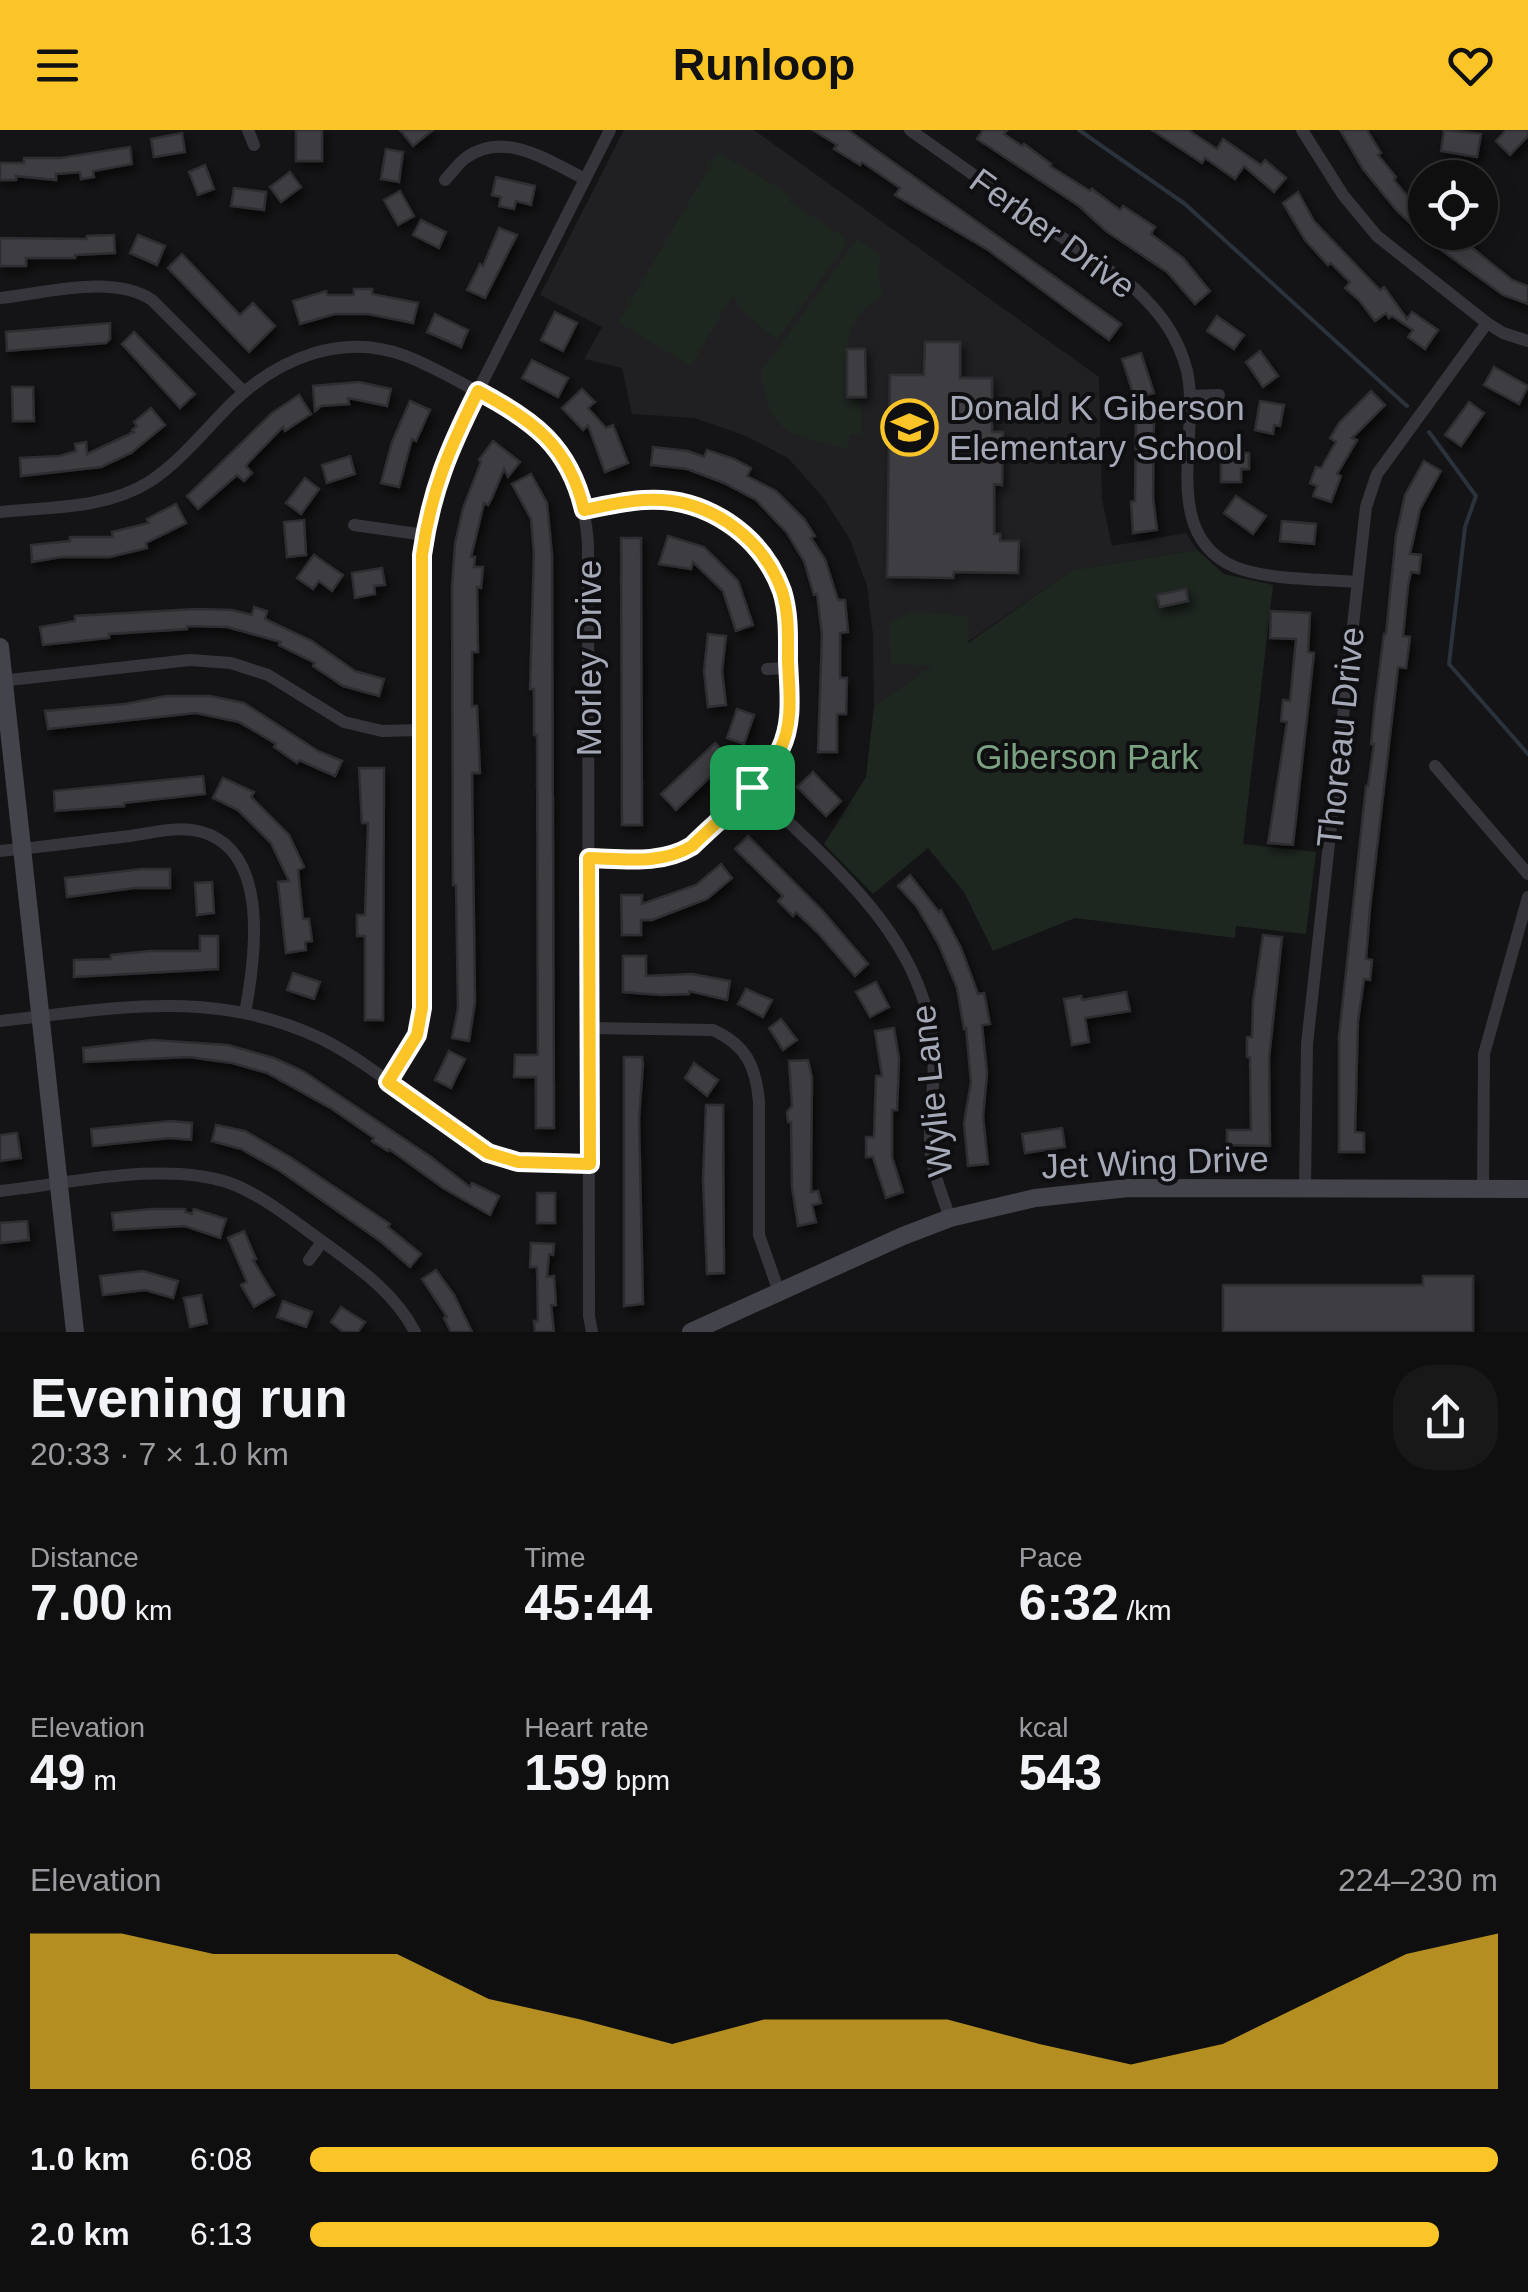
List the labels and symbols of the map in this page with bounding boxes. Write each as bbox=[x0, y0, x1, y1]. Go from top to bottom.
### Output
street label: Ferber Drive bbox=[963, 160, 1143, 306]
place label: Donald K Giberson Elementary School bbox=[949, 388, 1245, 467]
school or university icon: Donald K Giberson Elementary School bbox=[880, 397, 940, 457]
street label: Morley Drive bbox=[569, 560, 608, 756]
street label: Thoreau Drive bbox=[1309, 625, 1371, 849]
park label: Giberson Park bbox=[975, 737, 1199, 776]
pin bbox=[710, 745, 795, 830]
street label: Wylie Lane bbox=[903, 1003, 959, 1179]
street label: Jet Wing Drive bbox=[1041, 1139, 1269, 1185]

